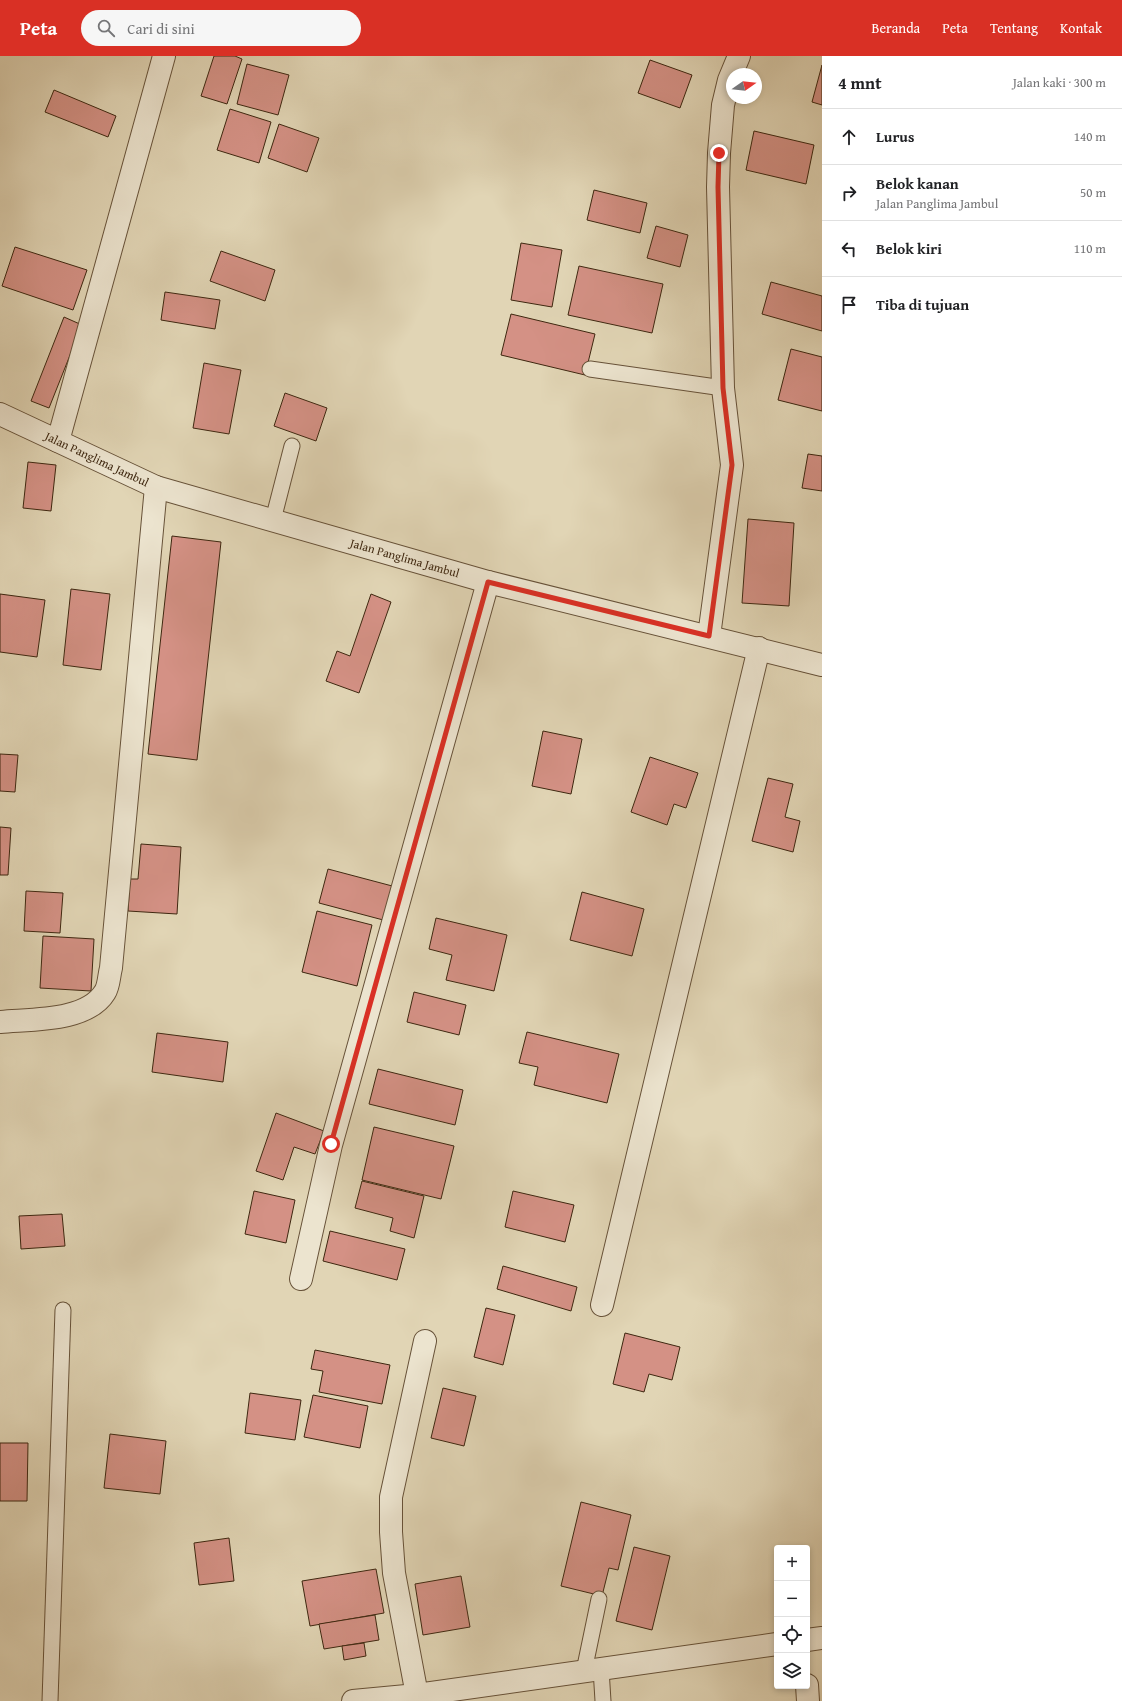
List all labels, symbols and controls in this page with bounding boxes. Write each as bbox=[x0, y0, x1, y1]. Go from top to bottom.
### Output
search box bbox=[81, 10, 361, 46]
text: Peta bbox=[20, 14, 57, 42]
icon: search bbox=[95, 17, 117, 39]
text: Cari di sini bbox=[127, 18, 195, 39]
text: Beranda bbox=[872, 18, 920, 38]
text: Peta bbox=[942, 18, 968, 38]
text: Tentang bbox=[990, 18, 1038, 38]
text: Kontak bbox=[1060, 18, 1102, 38]
north arrow bbox=[726, 68, 762, 104]
text: 4 mnt bbox=[838, 70, 882, 95]
text: Jalan kaki · 300 m bbox=[1013, 73, 1106, 92]
icon: ahead bbox=[838, 126, 860, 148]
text: Lurus bbox=[876, 126, 914, 147]
text: 140 m bbox=[1074, 127, 1106, 146]
route end bbox=[710, 144, 728, 162]
text: Belok kanan bbox=[876, 173, 959, 194]
icon: right bbox=[838, 182, 860, 204]
text: 50 m bbox=[1080, 183, 1106, 202]
text: Jalan Panglima Jambul bbox=[876, 194, 998, 213]
icon: left bbox=[838, 238, 860, 260]
text: Belok kiri bbox=[876, 238, 942, 259]
text: 110 m bbox=[1074, 239, 1106, 258]
icon: arrive bbox=[838, 294, 860, 316]
text: Tiba di tujuan bbox=[876, 294, 969, 315]
street label: Jalan Panglima Jambul bbox=[41, 426, 152, 491]
street label: Jalan Panglima Jambul bbox=[346, 533, 462, 582]
route start bbox=[322, 1135, 340, 1153]
map controls bbox=[774, 1545, 810, 1689]
button: + bbox=[774, 1545, 810, 1581]
button: − bbox=[774, 1581, 810, 1617]
button: locate bbox=[774, 1617, 810, 1653]
button: layers bbox=[774, 1653, 810, 1689]

